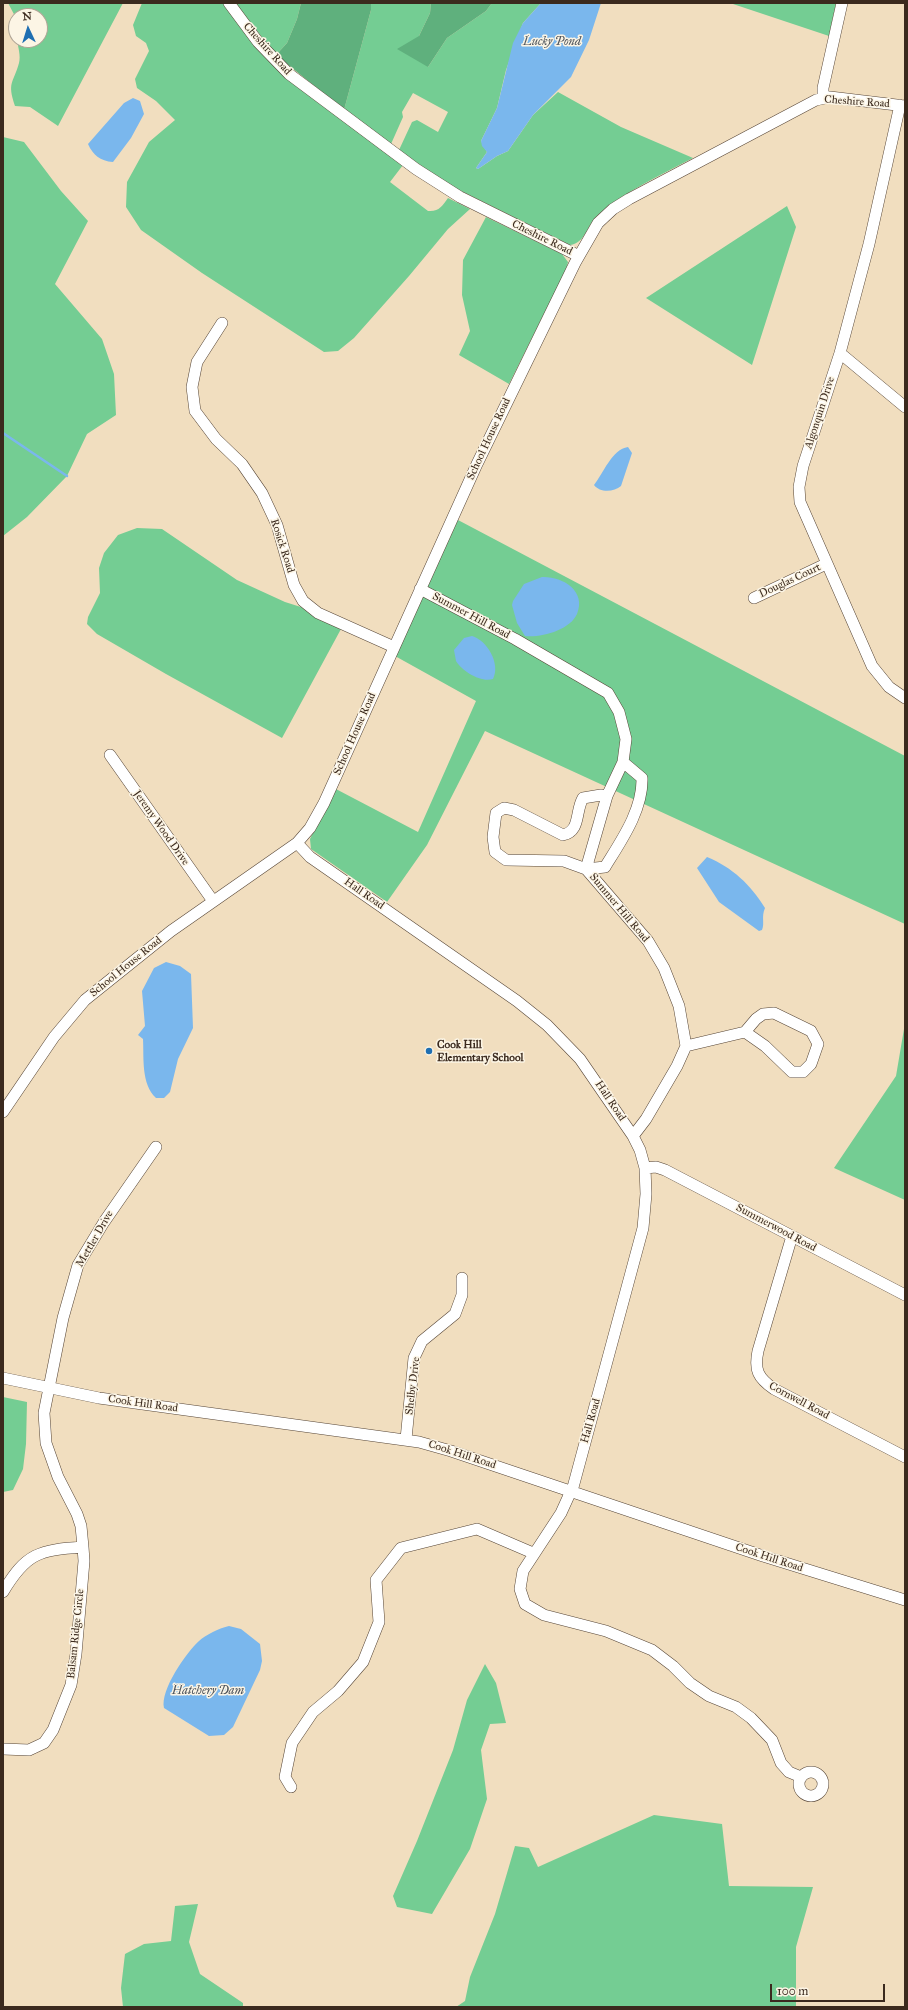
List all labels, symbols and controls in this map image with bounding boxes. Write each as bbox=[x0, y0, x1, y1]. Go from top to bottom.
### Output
north arrow bbox=[8, 8, 48, 48]
text: N bbox=[22, 10, 32, 23]
street label: Cheshire Road bbox=[240, 20, 294, 78]
water label: Lucky Pond bbox=[523, 35, 581, 49]
street label: Cheshire Road bbox=[824, 93, 890, 111]
street label: Cheshire Road bbox=[510, 218, 574, 258]
street label: Algonquin Drive bbox=[802, 375, 838, 451]
street label: School House Road bbox=[464, 396, 514, 482]
street label: Rosick Road bbox=[267, 517, 297, 575]
street label: Douglas Court bbox=[757, 561, 823, 601]
street label: Summer Hill Road bbox=[430, 590, 512, 642]
street label: School House Road bbox=[331, 691, 379, 777]
street label: Jeremy Wood Drive bbox=[130, 788, 192, 868]
street label: Summer Hill Road bbox=[586, 871, 652, 945]
street label: Hall Road bbox=[341, 875, 387, 913]
street label: School House Road bbox=[87, 934, 165, 1000]
place label: Cook Hill Elementary School bbox=[437, 1038, 524, 1064]
marker: Cook Hill Elementary School bbox=[424, 1046, 434, 1056]
street label: Hall Road bbox=[592, 1078, 628, 1124]
street label: Summerwood Road bbox=[734, 1201, 818, 1255]
street label: Mettler Drive bbox=[74, 1208, 116, 1270]
street label: Shelby Drive bbox=[403, 1356, 423, 1416]
street label: Cornwell Road bbox=[767, 1380, 831, 1422]
street label: Cook Hill Road bbox=[107, 1393, 179, 1415]
street label: Hall Road bbox=[578, 1397, 604, 1445]
street label: Cook Hill Road bbox=[426, 1438, 498, 1472]
street label: Cook Hill Road bbox=[733, 1541, 805, 1575]
street label: Balsam Ridge Circle bbox=[65, 1588, 87, 1680]
water label: Hatchery Dam bbox=[172, 1684, 244, 1698]
scale bar bbox=[772, 1976, 887, 2002]
text: 100 m bbox=[777, 1984, 808, 1998]

